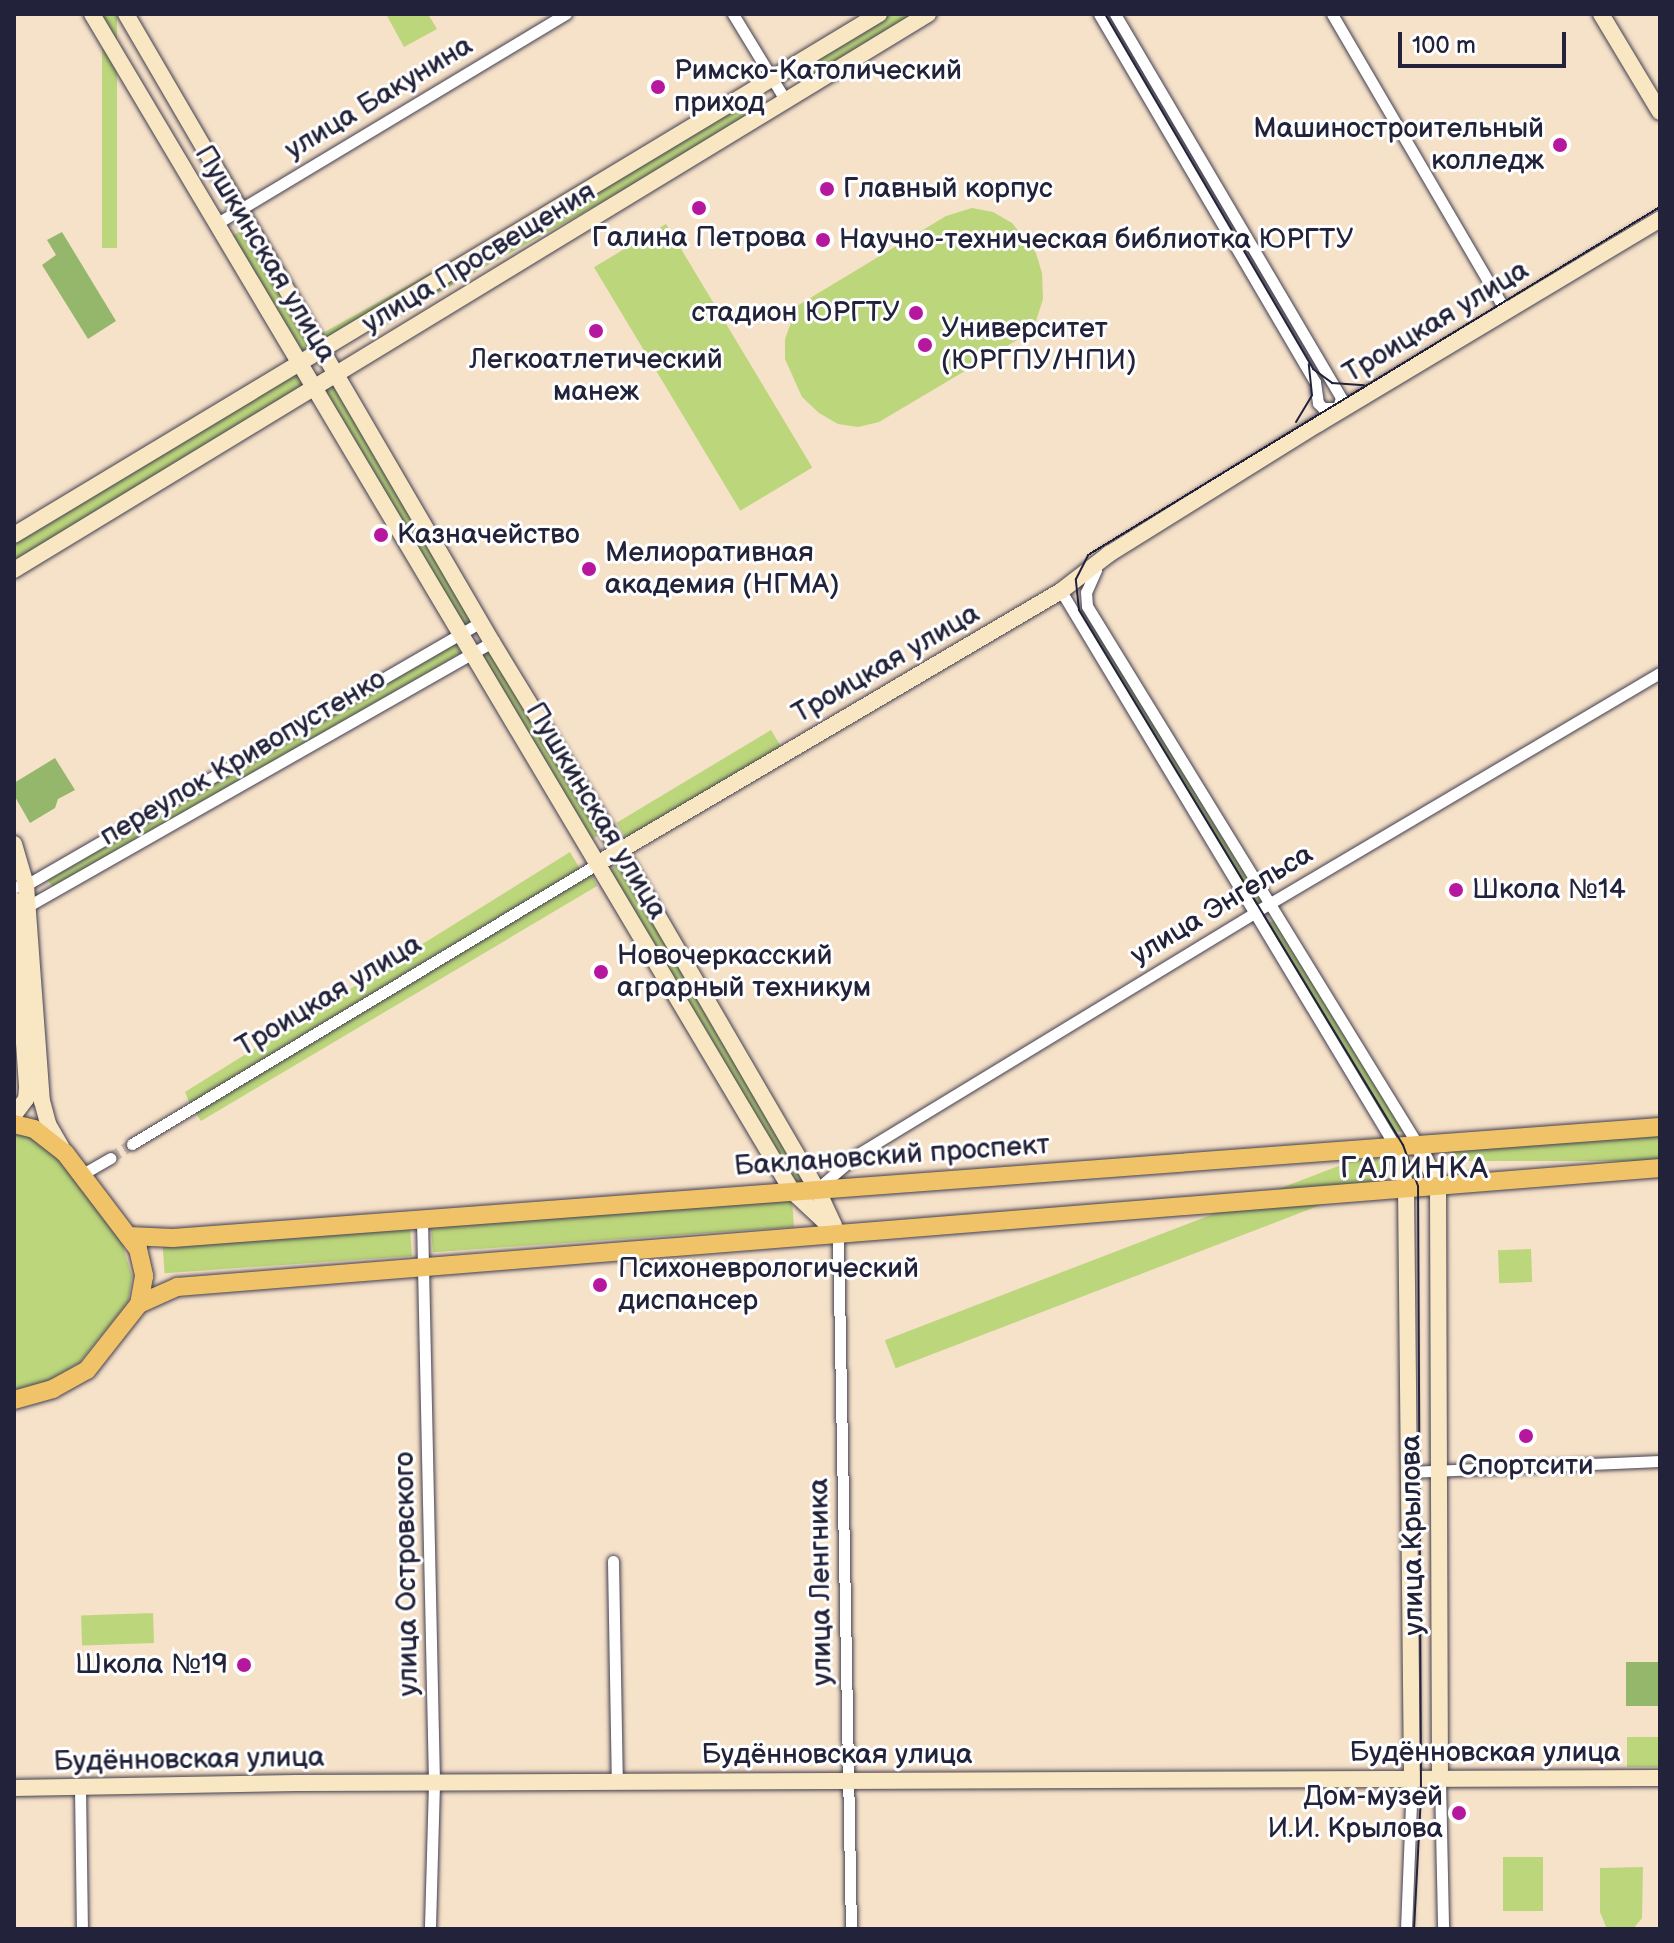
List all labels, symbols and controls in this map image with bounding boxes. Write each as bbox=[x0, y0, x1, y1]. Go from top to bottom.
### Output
scale bar bbox=[1402, 16, 1570, 66]
street label: улица Бакунина bbox=[279, 29, 479, 167]
text: 100 m bbox=[1412, 31, 1476, 60]
place label: Римско-Католический приход bbox=[674, 54, 962, 120]
marker: Римско-Католический приход bbox=[649, 78, 667, 96]
place label: Машиностроительный колледж bbox=[1253, 112, 1544, 178]
marker: Машиностроительный колледж bbox=[1551, 136, 1569, 154]
street label: Пушкинская улица bbox=[187, 139, 343, 369]
place label: Главный корпус bbox=[843, 172, 1053, 206]
street label: улица Просвещения bbox=[356, 175, 602, 341]
marker: Главный корпус bbox=[818, 180, 836, 198]
marker: Галина Петрова bbox=[690, 199, 708, 217]
place label: Галина Петрова bbox=[592, 221, 806, 255]
place label: Научно-техническая библиотка ЮРГТУ bbox=[839, 223, 1354, 257]
marker: Научно-техническая библиотка ЮРГТУ bbox=[814, 231, 832, 249]
street label: Троицкая улица bbox=[1337, 253, 1535, 391]
place label: стадион ЮРГТУ bbox=[691, 296, 900, 330]
marker: стадион ЮРГТУ bbox=[907, 304, 925, 322]
place label: Университет (ЮРГПУ/НПИ) bbox=[941, 312, 1136, 378]
marker: Легкоатлетический манеж bbox=[587, 322, 605, 340]
marker: Университет (ЮРГПУ/НПИ) bbox=[916, 336, 934, 354]
place label: Легкоатлетический манеж bbox=[469, 343, 723, 409]
place label: Казначейство bbox=[397, 518, 580, 552]
marker: Казначейство bbox=[372, 526, 390, 544]
place label: Мелиоративная академия (НГМА) bbox=[605, 536, 839, 602]
marker: Мелиоративная академия (НГМА) bbox=[580, 560, 598, 578]
street label: Троицкая улица bbox=[787, 597, 985, 731]
street label: переулок Кривопустенко bbox=[94, 662, 392, 854]
street label: Пушкинская улица bbox=[518, 696, 674, 926]
street label: улица Энгельса bbox=[1125, 837, 1319, 973]
place label: Школа №14 bbox=[1472, 873, 1626, 907]
marker: Школа №14 bbox=[1447, 881, 1465, 899]
street label: Троицкая улица bbox=[230, 927, 428, 1065]
place label: Новочеркасский аграрный техникум bbox=[617, 939, 871, 1005]
marker: Новочеркасский аграрный техникум bbox=[592, 963, 610, 981]
street label: Баклановский проспект bbox=[733, 1128, 1051, 1184]
district label: ГАЛИНКА bbox=[1340, 1151, 1490, 1187]
place label: Психоневрологический диспансер bbox=[618, 1252, 919, 1318]
marker: Психоневрологический диспансер bbox=[589, 1274, 611, 1296]
marker: Спортсити bbox=[1517, 1427, 1535, 1445]
street label: улица Крылова bbox=[1394, 1434, 1432, 1636]
place label: Спортсити bbox=[1458, 1449, 1594, 1483]
street label: улица Островского bbox=[388, 1451, 426, 1697]
street label: улица Ленгника bbox=[802, 1478, 840, 1686]
place label: Школа №19 bbox=[75, 1648, 228, 1682]
marker: Школа №19 bbox=[235, 1656, 253, 1674]
street label: Будённовская улица bbox=[1350, 1736, 1620, 1770]
street label: Будённовская улица bbox=[702, 1738, 972, 1772]
street label: Будённовская улица bbox=[53, 1741, 325, 1779]
place label: Дом-музей И.И. Крылова bbox=[1267, 1780, 1443, 1846]
marker: Дом-музей И.И. Крылова bbox=[1450, 1804, 1468, 1822]

